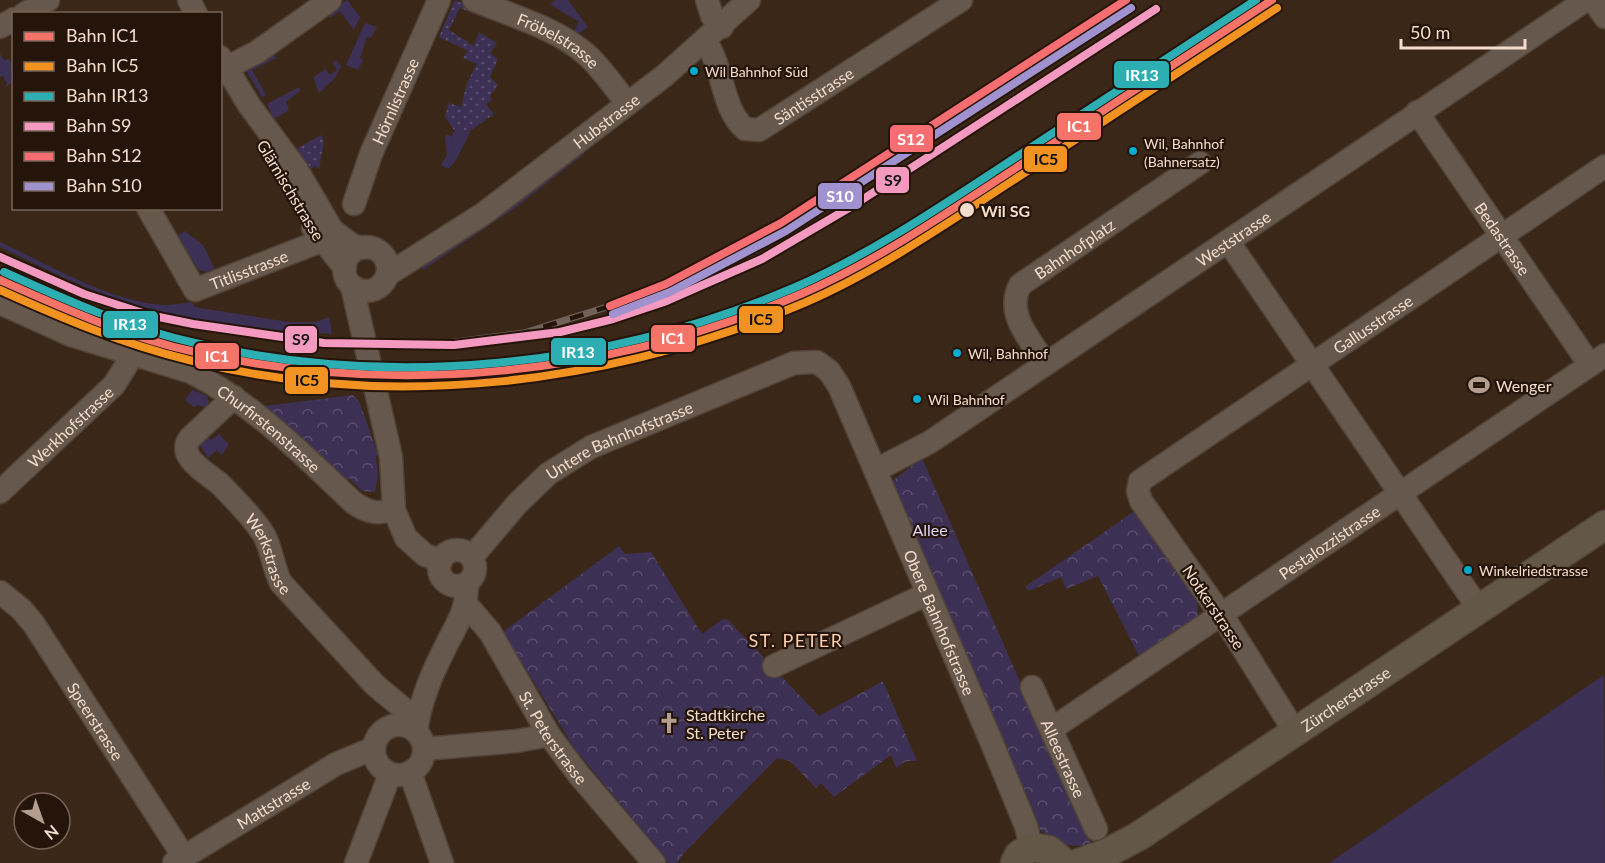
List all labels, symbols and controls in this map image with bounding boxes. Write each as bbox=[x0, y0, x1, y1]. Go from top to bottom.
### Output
street label: Fröbelstrasse bbox=[515, 8, 604, 72]
legend bbox=[12, 12, 222, 210]
scale bar bbox=[1401, 12, 1526, 50]
text: 50 m bbox=[1410, 21, 1450, 43]
text: Bahn IC1 bbox=[66, 24, 139, 46]
text: Bahn IC5 bbox=[66, 54, 139, 76]
street label: Hörnlistrasse bbox=[367, 55, 422, 147]
line badge: IR13 bbox=[1113, 60, 1170, 89]
place label: Wil Bahnhof Süd bbox=[705, 63, 808, 80]
street label: Säntisstrasse bbox=[770, 63, 856, 128]
marker: Wil Bahnhof Süd bbox=[688, 65, 700, 77]
text: IR13 bbox=[1125, 65, 1159, 84]
text: Bahn IR13 bbox=[66, 84, 148, 106]
street label: Hubstrasse bbox=[569, 89, 643, 152]
line badge: IC1 bbox=[1056, 112, 1102, 141]
text: Bahn S9 bbox=[66, 114, 131, 136]
text: IC1 bbox=[1067, 116, 1091, 135]
line badge: S12 bbox=[889, 124, 934, 153]
text: S12 bbox=[897, 129, 925, 148]
place label: Wil, Bahnhof (Bahnersatz) bbox=[1144, 135, 1224, 170]
street label: Glärnischstrasse bbox=[253, 136, 329, 244]
text: Bahn S12 bbox=[66, 144, 142, 166]
line badge: IC5 bbox=[1023, 145, 1068, 173]
marker: Wil, Bahnhof (Bahnersatz) bbox=[1127, 145, 1139, 157]
text: IC5 bbox=[1034, 149, 1058, 168]
line badge: S9 bbox=[875, 166, 910, 194]
text: S9 bbox=[884, 170, 902, 189]
text: Bahn S10 bbox=[66, 174, 142, 196]
line badge: S10 bbox=[817, 182, 863, 210]
text: S10 bbox=[826, 186, 854, 205]
street label: Bedastrasse bbox=[1472, 198, 1535, 278]
marker: Wil SG bbox=[958, 201, 976, 219]
place label: Wil SG bbox=[981, 201, 1030, 220]
street label: Weststrasse bbox=[1192, 206, 1274, 270]
street label: Bahnhofplatz bbox=[1030, 214, 1118, 282]
street label: Titlisstrasse bbox=[207, 245, 290, 293]
street label: Gallusstrasse bbox=[1329, 290, 1416, 357]
line badge: IC5 bbox=[738, 305, 784, 334]
text: IC5 bbox=[749, 309, 773, 328]
line badge: IR13 bbox=[102, 310, 159, 339]
text: IR13 bbox=[113, 314, 147, 333]
line badge: IC1 bbox=[650, 324, 696, 353]
line badge: S9 bbox=[284, 325, 318, 354]
text: IC1 bbox=[661, 328, 685, 347]
text: S9 bbox=[292, 329, 310, 348]
line badge: IR13 bbox=[550, 337, 607, 366]
line badge: IC1 bbox=[194, 342, 240, 370]
text: IR13 bbox=[561, 342, 595, 361]
place label: Wil, Bahnhof bbox=[968, 345, 1048, 362]
text: IC1 bbox=[205, 346, 229, 365]
marker: Wil, Bahnhof bbox=[951, 347, 963, 359]
line badge: IC5 bbox=[284, 366, 329, 395]
text: IC5 bbox=[295, 370, 319, 389]
sports icon: Wenger bbox=[1467, 373, 1491, 397]
place label: Wenger bbox=[1496, 376, 1552, 395]
street label: Churfirstenstrasse bbox=[214, 380, 325, 476]
street label: Werkhofstrasse bbox=[23, 382, 117, 471]
place label: Wil Bahnhof bbox=[928, 391, 1005, 408]
marker: Wil Bahnhof bbox=[911, 393, 923, 405]
street label: Untere Bahnhofstrasse bbox=[542, 397, 695, 483]
street label: Pestalozzistrasse bbox=[1275, 501, 1383, 582]
street label: Werkstrasse bbox=[242, 509, 296, 598]
park label: Allee bbox=[912, 520, 948, 539]
street label: Obere Bahnhofstrasse bbox=[901, 547, 980, 698]
street label: Notkerstrasse bbox=[1179, 561, 1249, 653]
place label: Winkelriedstrasse bbox=[1479, 562, 1588, 579]
marker: Winkelriedstrasse bbox=[1462, 564, 1474, 576]
district label: ST. PETER bbox=[749, 629, 844, 651]
street label: Zürcherstrasse bbox=[1297, 662, 1393, 735]
street label: Speerstrasse bbox=[64, 678, 128, 763]
street label: St. Peterstrasse bbox=[516, 687, 592, 788]
place label: Stadtkirche St. Peter bbox=[686, 705, 765, 742]
church icon: Stadtkirche St. Peter bbox=[657, 711, 681, 735]
street label: Alleestrasse bbox=[1038, 716, 1090, 800]
street label: Mattstrasse bbox=[233, 773, 313, 832]
north arrow bbox=[12, 791, 72, 851]
text: N bbox=[41, 822, 63, 844]

